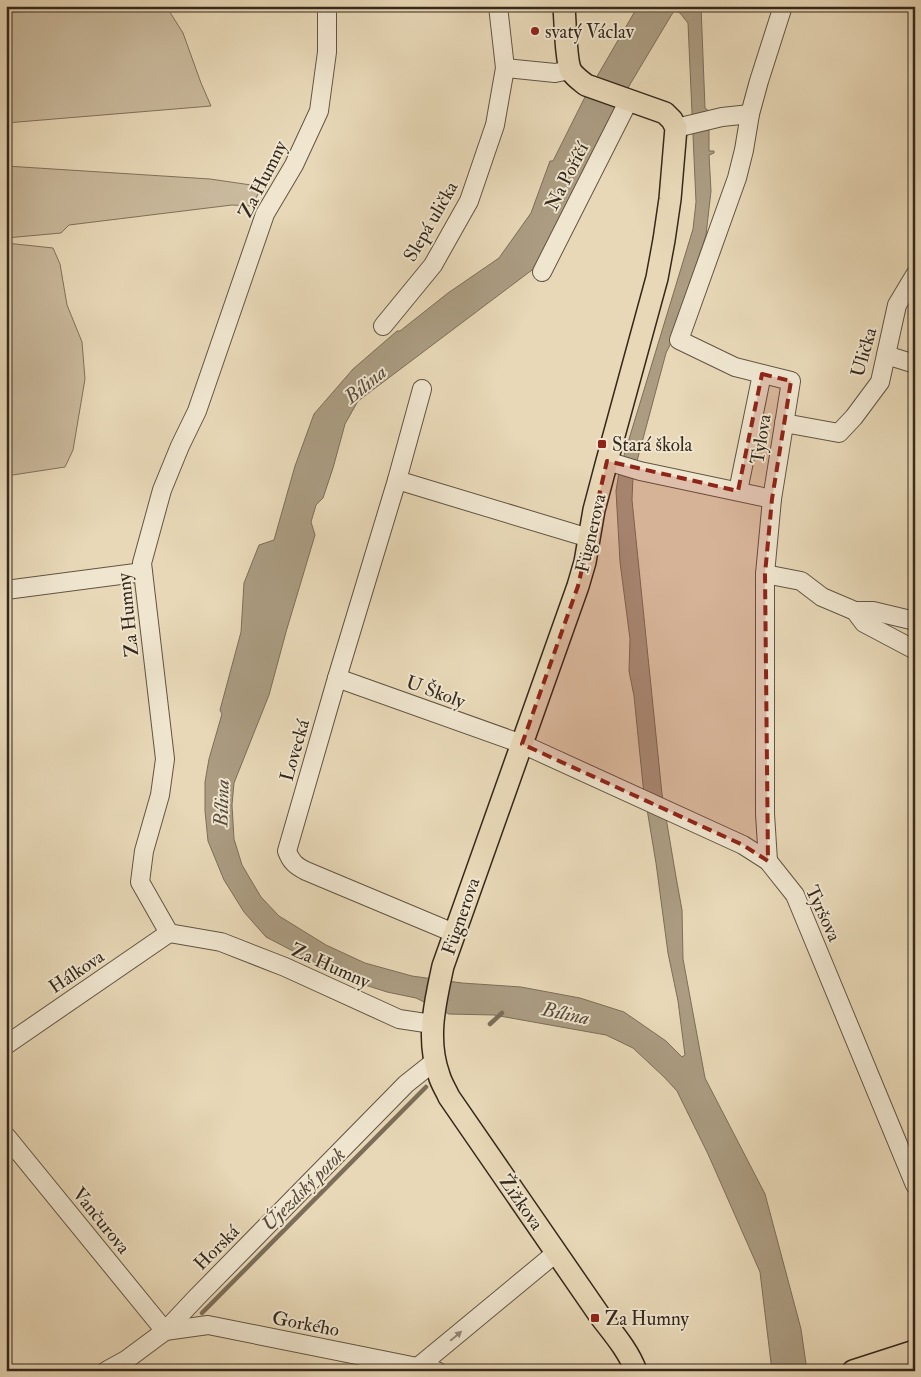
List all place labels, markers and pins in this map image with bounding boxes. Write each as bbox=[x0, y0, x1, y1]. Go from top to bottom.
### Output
place label: svatý Václav bbox=[545, 20, 635, 44]
marker: svatý Václav bbox=[529, 25, 541, 37]
place label: Stará škola bbox=[612, 433, 693, 457]
marker: Stará škola bbox=[596, 438, 608, 450]
place label: Za Humny bbox=[605, 1307, 690, 1331]
marker: Za Humny bbox=[589, 1312, 601, 1324]

